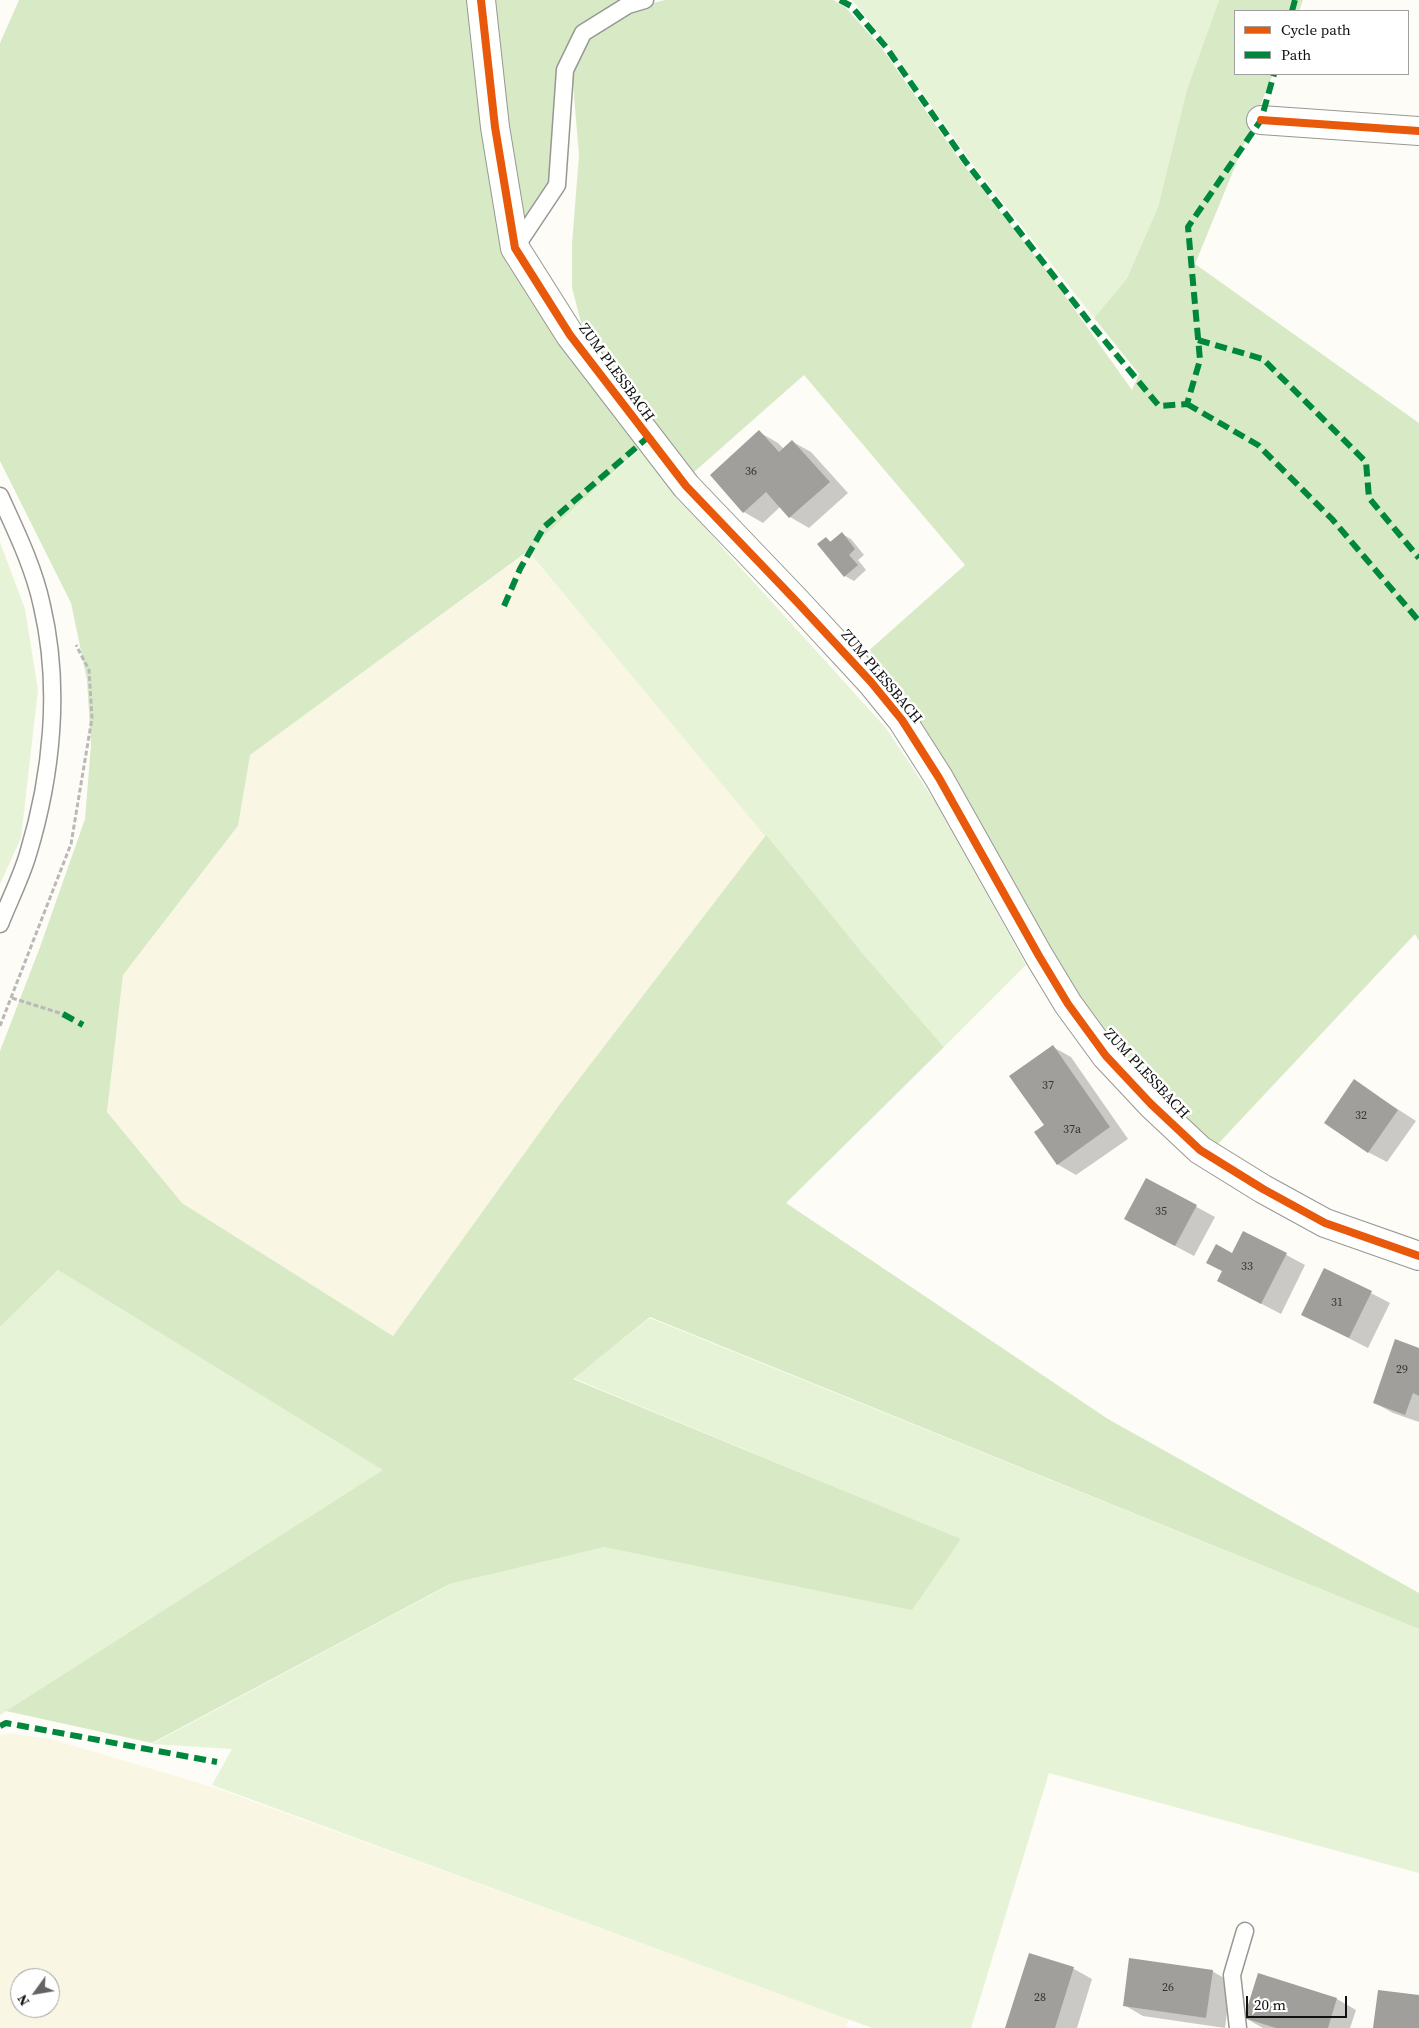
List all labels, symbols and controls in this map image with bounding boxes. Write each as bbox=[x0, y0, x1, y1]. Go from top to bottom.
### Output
legend bbox=[1234, 10, 1409, 75]
text: Cycle path bbox=[1281, 19, 1351, 40]
text: Path bbox=[1281, 44, 1311, 65]
street label: ZUM PLESSBACH bbox=[574, 320, 658, 426]
house number: 36 bbox=[745, 465, 757, 479]
street label: ZUM PLESSBACH bbox=[837, 626, 925, 728]
street label: ZUM PLESSBACH bbox=[1100, 1025, 1192, 1123]
house number: 37 bbox=[1042, 1079, 1054, 1093]
house number: 32 bbox=[1355, 1109, 1367, 1123]
house number: 37a bbox=[1063, 1123, 1081, 1137]
house number: 35 bbox=[1155, 1205, 1167, 1219]
house number: 33 bbox=[1241, 1260, 1253, 1274]
house number: 31 bbox=[1331, 1296, 1343, 1310]
house number: 29 bbox=[1396, 1363, 1408, 1377]
north arrow bbox=[10, 1968, 60, 2018]
house number: 26 bbox=[1162, 1981, 1174, 1995]
scale bar bbox=[1249, 1986, 1350, 2018]
text: N bbox=[12, 1991, 34, 2010]
house number: 28 bbox=[1034, 1991, 1046, 2005]
text: 20 m bbox=[1254, 1994, 1286, 2015]

